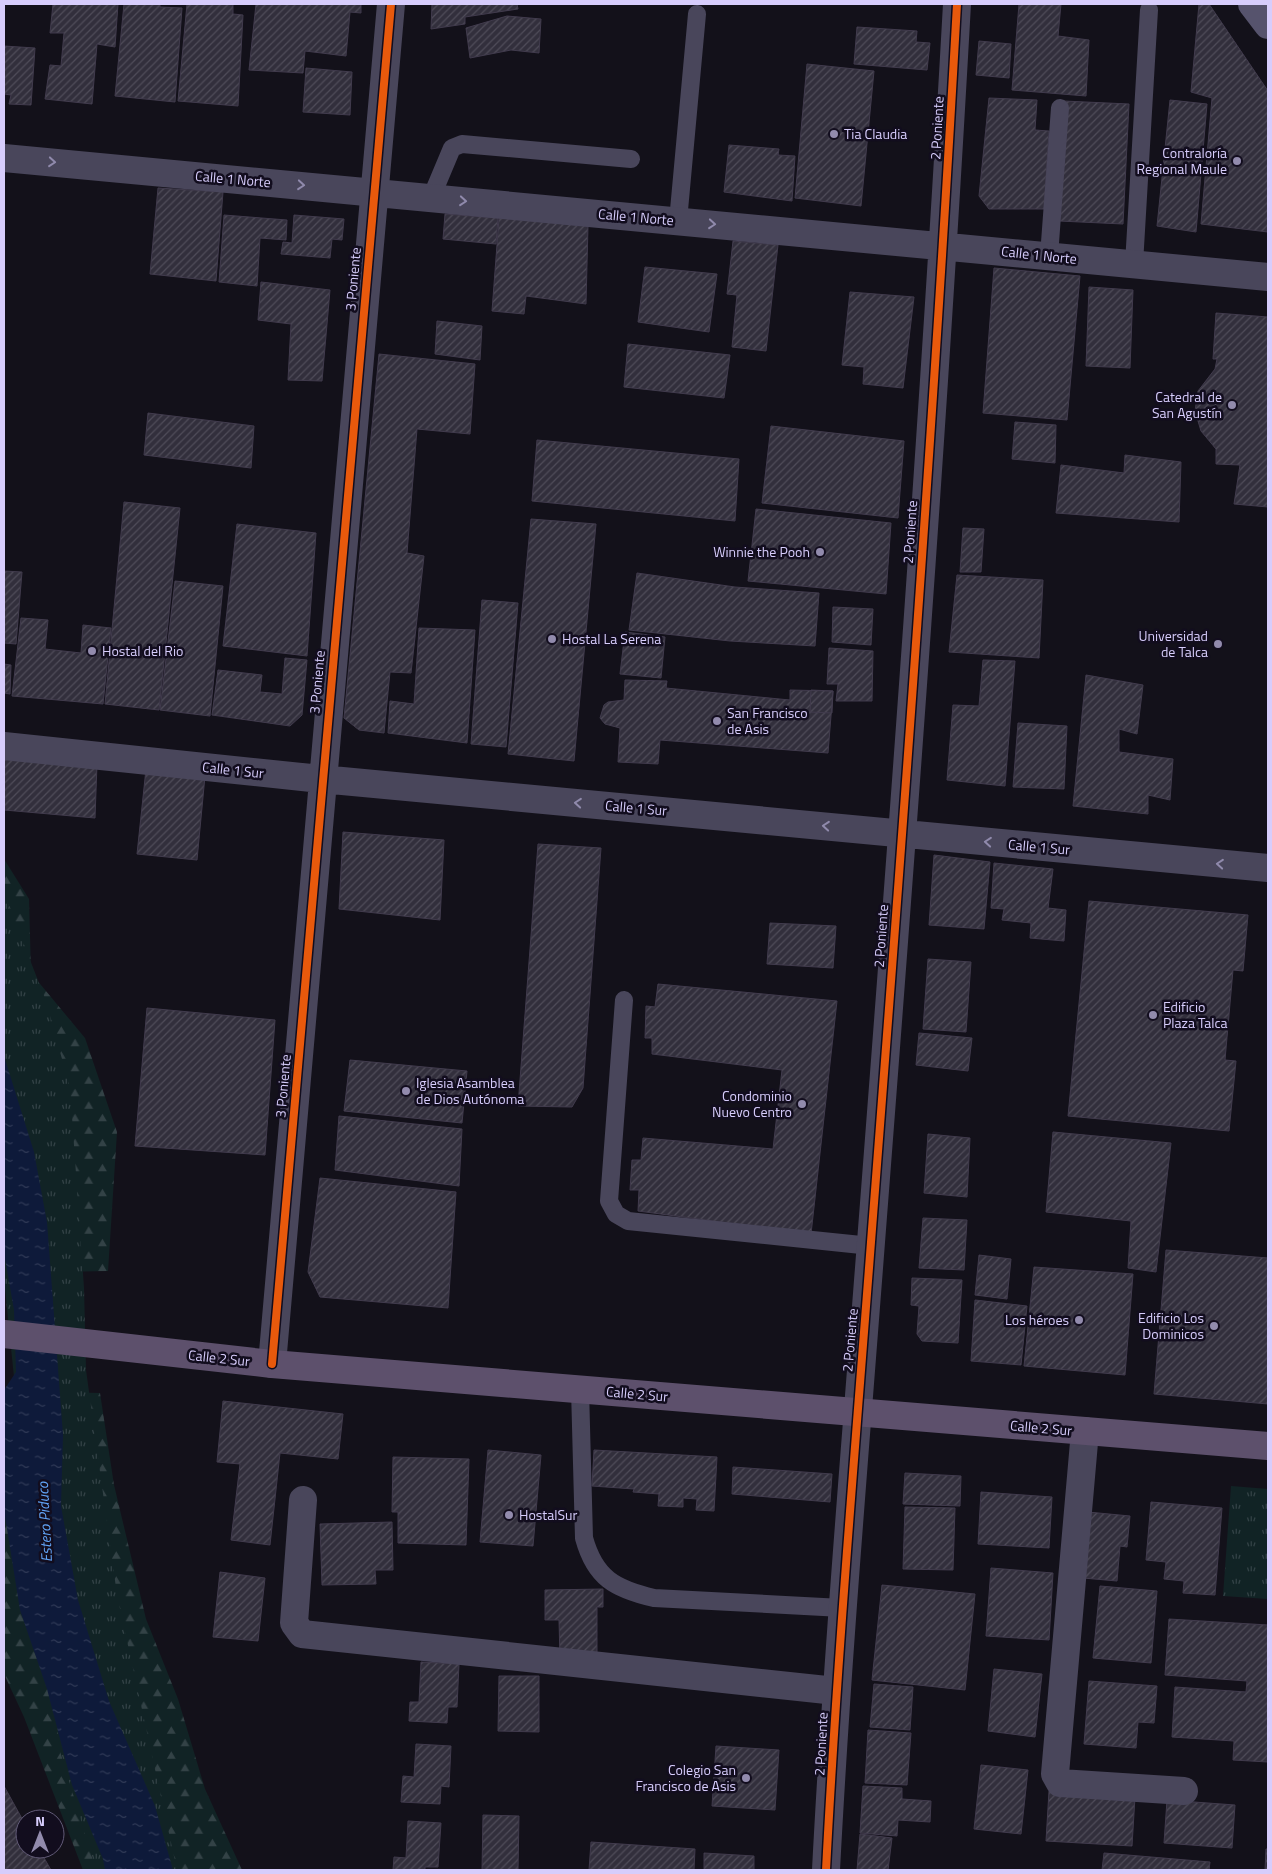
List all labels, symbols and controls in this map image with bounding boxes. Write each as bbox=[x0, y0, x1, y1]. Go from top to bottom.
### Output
street label: 2 Poniente bbox=[924, 96, 949, 160]
place label: Tia Claudia bbox=[844, 123, 907, 144]
marker: Tia Claudia bbox=[828, 128, 840, 140]
place label: Contraloría Regional Maule bbox=[1136, 142, 1227, 179]
marker: Contraloría Regional Maule bbox=[1231, 155, 1243, 167]
one-way arrow bbox=[49, 156, 57, 167]
street label: Calle 1 Norte bbox=[194, 165, 272, 192]
one-way arrow bbox=[297, 180, 305, 191]
one-way arrow bbox=[459, 195, 467, 206]
street label: Calle 1 Norte bbox=[597, 203, 675, 230]
one-way arrow bbox=[708, 218, 716, 229]
street label: Calle 1 Norte bbox=[1000, 240, 1078, 269]
street label: 3 Poniente bbox=[339, 246, 366, 312]
place label: Catedral de San Agustín bbox=[1152, 386, 1222, 423]
marker: Catedral de San Agustín bbox=[1226, 399, 1238, 411]
street label: 2 Poniente bbox=[897, 499, 922, 564]
place label: Winnie the Pooh bbox=[713, 541, 810, 562]
marker: Winnie the Pooh bbox=[814, 546, 826, 558]
place label: Universidad de Talca bbox=[1138, 625, 1208, 662]
place label: Hostal La Serena bbox=[562, 628, 661, 649]
marker: Hostal La Serena bbox=[546, 633, 558, 645]
marker: Universidad de Talca bbox=[1212, 638, 1224, 650]
place label: Hostal del Rio bbox=[102, 640, 183, 661]
marker: Hostal del Rio bbox=[86, 645, 98, 657]
street label: 3 Poniente bbox=[303, 649, 330, 715]
place label: San Francisco de Asis bbox=[727, 702, 808, 739]
marker: San Francisco de Asis bbox=[711, 715, 723, 727]
street label: Calle 1 Sur bbox=[201, 756, 265, 783]
street label: Calle 1 Sur bbox=[604, 794, 668, 821]
one-way arrow bbox=[573, 798, 581, 809]
one-way arrow bbox=[822, 821, 830, 832]
street label: Calle 1 Sur bbox=[1007, 833, 1071, 860]
one-way arrow bbox=[984, 837, 992, 848]
one-way arrow bbox=[1215, 858, 1223, 869]
street label: 2 Poniente bbox=[868, 903, 893, 968]
place label: Edificio Plaza Talca bbox=[1163, 996, 1228, 1033]
marker: Edificio Plaza Talca bbox=[1147, 1009, 1159, 1021]
street label: 3 Poniente bbox=[269, 1053, 296, 1119]
place label: Iglesia Asamblea de Dios Autónoma bbox=[416, 1072, 524, 1109]
marker: Iglesia Asamblea de Dios Autónoma bbox=[400, 1085, 412, 1097]
place label: Condominio Nuevo Centro bbox=[712, 1085, 792, 1122]
marker: Condominio Nuevo Centro bbox=[796, 1098, 808, 1110]
street label: 2 Poniente bbox=[836, 1307, 863, 1373]
place label: Edificio Los Dominicos bbox=[1138, 1307, 1204, 1344]
place label: Los héroes bbox=[1005, 1309, 1069, 1330]
marker: Los héroes bbox=[1073, 1314, 1085, 1326]
marker: Edificio Los Dominicos bbox=[1208, 1320, 1220, 1332]
street label: Calle 2 Sur bbox=[187, 1344, 251, 1371]
street label: Calle 2 Sur bbox=[605, 1380, 669, 1407]
street label: Calle 2 Sur bbox=[1009, 1414, 1073, 1441]
water label: Estero Piduco bbox=[31, 1481, 58, 1563]
place label: HostalSur bbox=[519, 1504, 577, 1525]
marker: HostalSur bbox=[503, 1509, 515, 1521]
street label: 2 Poniente bbox=[808, 1712, 833, 1776]
place label: Colegio San Francisco de Asis bbox=[635, 1759, 736, 1796]
marker: Colegio San Francisco de Asis bbox=[740, 1772, 752, 1784]
north arrow bbox=[15, 1809, 65, 1859]
text: N bbox=[35, 1810, 45, 1831]

